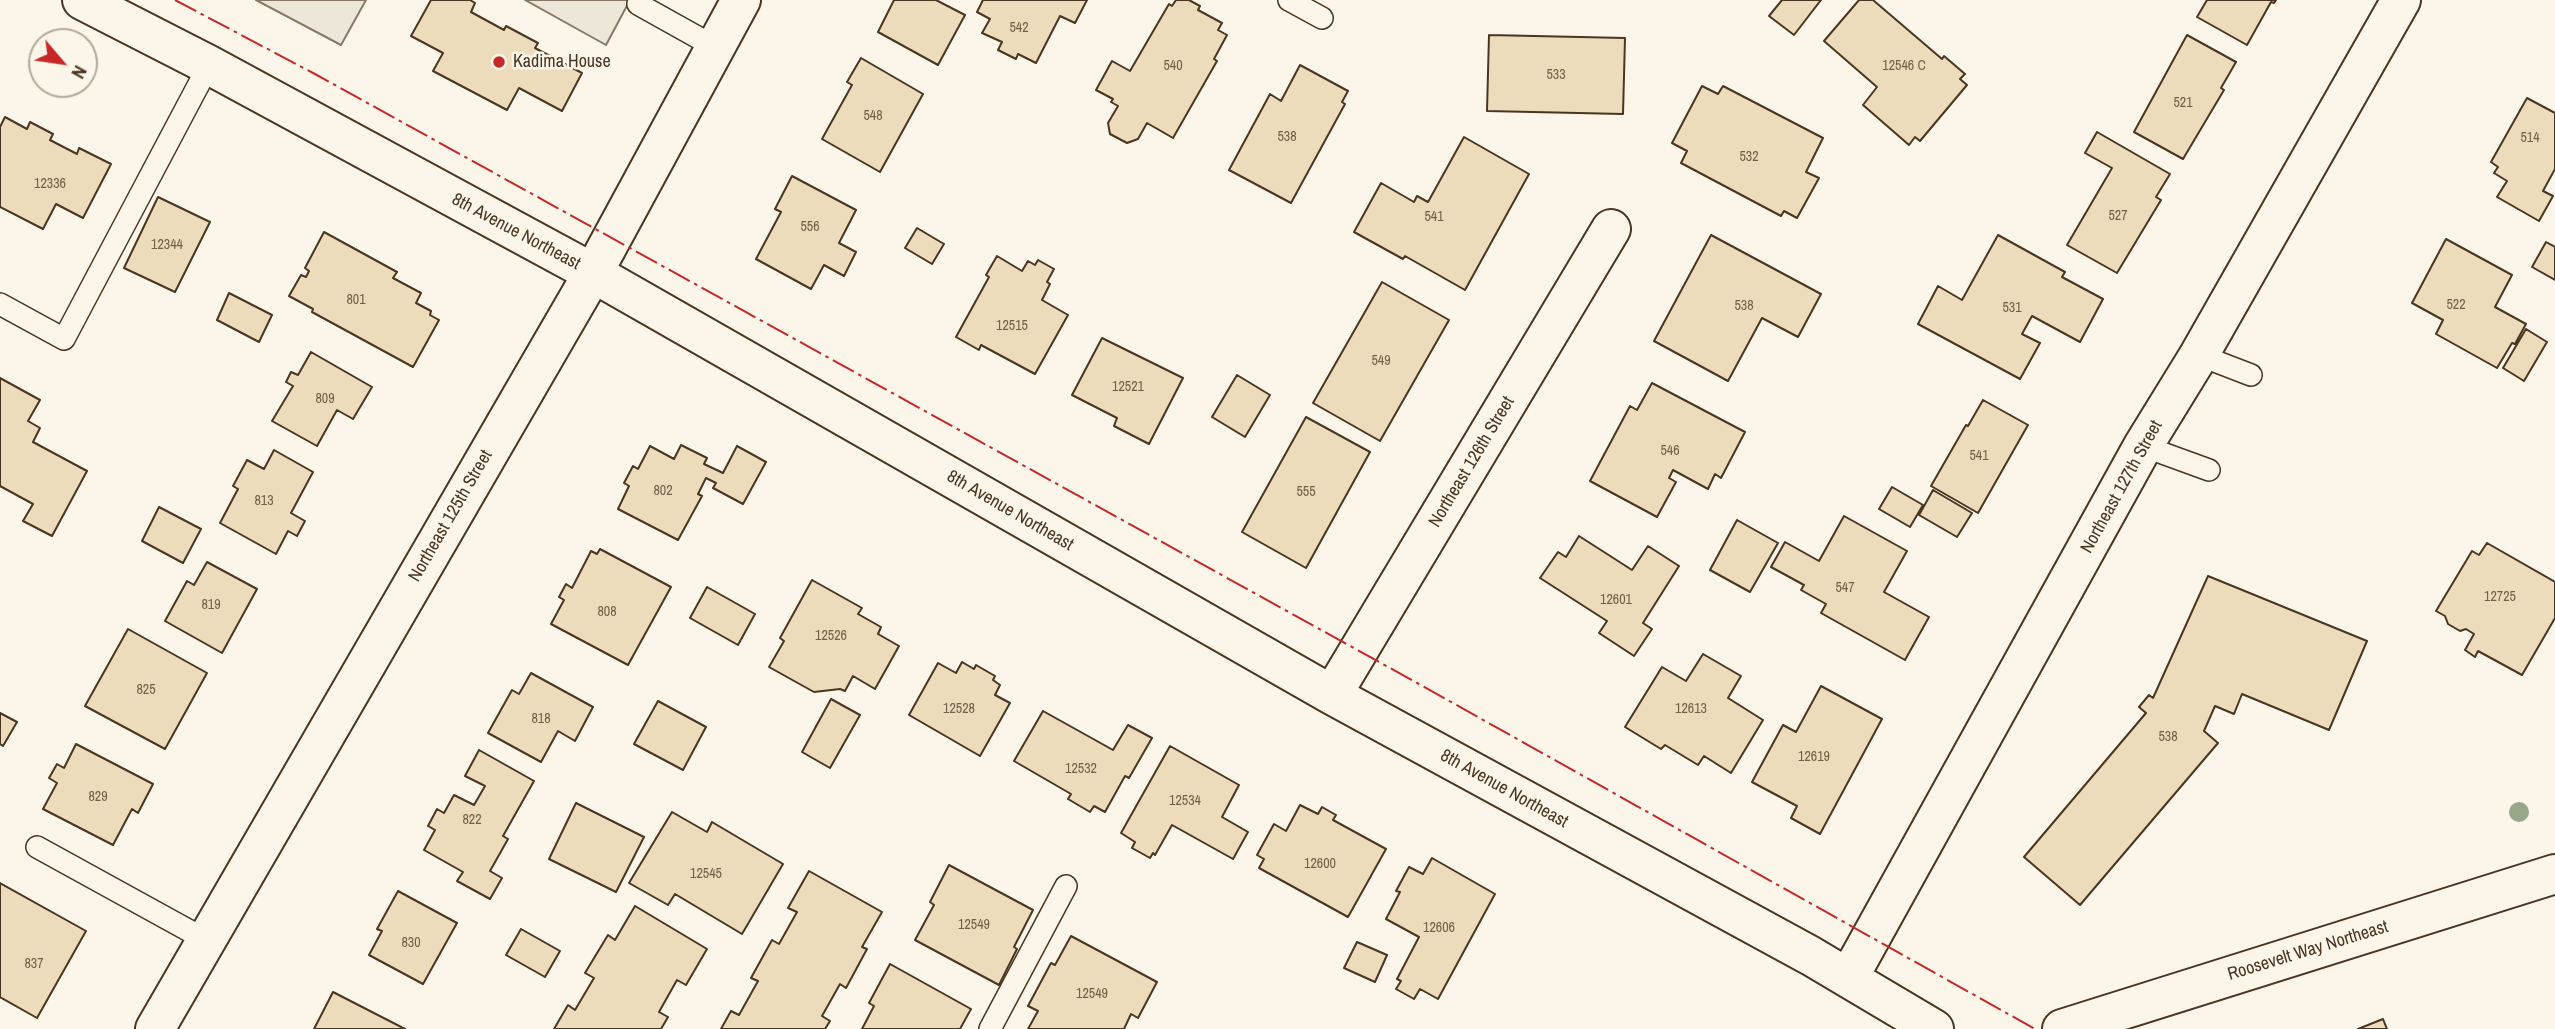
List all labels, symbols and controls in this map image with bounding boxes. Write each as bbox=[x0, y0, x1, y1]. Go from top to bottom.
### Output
house number: 542 bbox=[1009, 20, 1029, 36]
north arrow bbox=[28, 28, 98, 98]
place label: Kadima House bbox=[513, 51, 611, 73]
marker: Kadima House bbox=[491, 54, 507, 70]
house number: 540 bbox=[1163, 58, 1183, 74]
house number: 12546 C bbox=[1882, 58, 1926, 74]
text: N bbox=[66, 61, 94, 83]
house number: 533 bbox=[1546, 67, 1566, 83]
house number: 521 bbox=[2173, 95, 2193, 111]
house number: 548 bbox=[863, 108, 883, 124]
house number: 538 bbox=[1277, 129, 1297, 145]
house number: 514 bbox=[2520, 130, 2540, 146]
house number: 532 bbox=[1739, 149, 1759, 165]
house number: 12336 bbox=[34, 176, 66, 192]
street label: 8th Avenue Northeast bbox=[448, 189, 584, 275]
house number: 527 bbox=[2108, 208, 2128, 224]
house number: 541 bbox=[1424, 209, 1444, 225]
house number: 556 bbox=[800, 219, 820, 235]
house number: 12344 bbox=[151, 237, 183, 253]
house number: 801 bbox=[346, 292, 366, 308]
house number: 522 bbox=[2446, 297, 2466, 313]
house number: 538 bbox=[1734, 298, 1754, 314]
house number: 531 bbox=[2002, 300, 2022, 316]
house number: 12515 bbox=[996, 318, 1028, 334]
house number: 549 bbox=[1371, 353, 1391, 369]
house number: 12521 bbox=[1112, 379, 1144, 395]
house number: 809 bbox=[315, 391, 335, 407]
street label: Northeast 126th Street bbox=[1424, 393, 1520, 531]
street label: Northeast 127th Street bbox=[2077, 417, 2167, 557]
house number: 546 bbox=[1660, 443, 1680, 459]
street label: Northeast 125th Street bbox=[405, 446, 497, 586]
house number: 541 bbox=[1969, 448, 1989, 464]
street label: 8th Avenue Northeast bbox=[943, 466, 1077, 556]
house number: 802 bbox=[653, 483, 673, 499]
house number: 555 bbox=[1296, 484, 1316, 500]
house number: 813 bbox=[254, 493, 274, 509]
house number: 547 bbox=[1835, 580, 1855, 596]
house number: 12725 bbox=[2484, 589, 2516, 605]
house number: 12601 bbox=[1600, 592, 1632, 608]
house number: 819 bbox=[201, 597, 221, 613]
house number: 808 bbox=[597, 604, 617, 620]
house number: 12526 bbox=[815, 628, 847, 644]
house number: 825 bbox=[136, 682, 156, 698]
house number: 12528 bbox=[943, 701, 975, 717]
house number: 12613 bbox=[1675, 701, 1707, 717]
house number: 818 bbox=[531, 711, 551, 727]
house number: 538 bbox=[2158, 729, 2178, 745]
street label: 8th Avenue Northeast bbox=[1436, 745, 1572, 833]
house number: 12619 bbox=[1798, 749, 1830, 765]
house number: 12532 bbox=[1065, 761, 1097, 777]
house number: 829 bbox=[88, 789, 108, 805]
house number: 12534 bbox=[1169, 793, 1201, 809]
house number: 822 bbox=[462, 812, 482, 828]
house number: 12600 bbox=[1304, 856, 1336, 872]
house number: 12545 bbox=[690, 866, 722, 882]
street label: Roosevelt Way Northeast bbox=[2225, 916, 2391, 986]
house number: 12549 bbox=[958, 917, 990, 933]
house number: 12606 bbox=[1423, 920, 1455, 936]
house number: 830 bbox=[401, 935, 421, 951]
house number: 837 bbox=[24, 956, 44, 972]
house number: 12549 bbox=[1076, 986, 1108, 1002]

